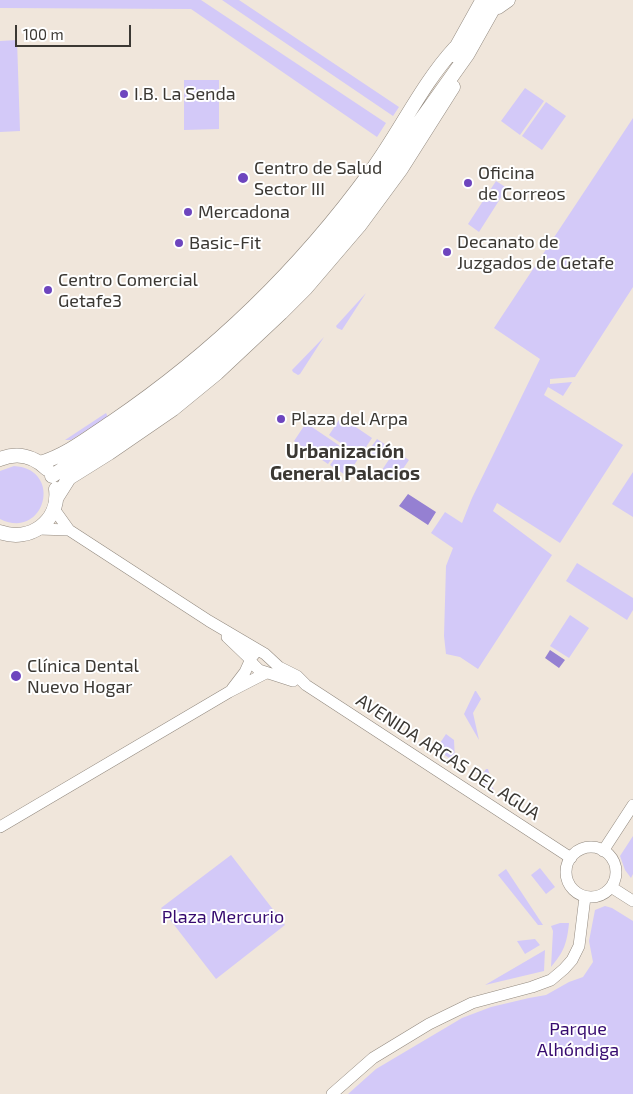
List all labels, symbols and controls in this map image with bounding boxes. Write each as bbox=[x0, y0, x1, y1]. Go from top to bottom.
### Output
scale bar bbox=[18, 15, 134, 47]
text: 100 m bbox=[23, 25, 64, 43]
place label: I.B. La Senda bbox=[134, 83, 236, 105]
marker: I.B. La Senda bbox=[118, 88, 130, 100]
place label: Centro de Salud Sector III bbox=[254, 157, 382, 200]
place label: Oficina de Correos bbox=[478, 162, 566, 204]
marker: Centro de Salud Sector III bbox=[236, 171, 250, 185]
marker: Oficina de Correos bbox=[462, 177, 474, 189]
place label: Mercadona bbox=[198, 201, 290, 223]
marker: Mercadona bbox=[182, 206, 194, 218]
place label: Decanato de Juzgados de Getafe bbox=[457, 231, 614, 274]
place label: Basic-Fit bbox=[189, 232, 261, 254]
marker: Basic-Fit bbox=[173, 237, 185, 249]
marker: Decanato de Juzgados de Getafe bbox=[441, 246, 453, 258]
place label: Centro Comercial Getafe3 bbox=[58, 269, 198, 312]
marker: Centro Comercial Getafe3 bbox=[42, 284, 54, 296]
place label: Plaza del Arpa bbox=[291, 408, 408, 430]
marker: Plaza del Arpa bbox=[275, 413, 287, 425]
district label: Urbanización General Palacios bbox=[270, 441, 420, 485]
place label: Clínica Dental Nuevo Hogar bbox=[27, 655, 139, 698]
marker: Clínica Dental Nuevo Hogar bbox=[9, 669, 23, 683]
street label: AVENIDA ARCAS DEL AGUA bbox=[352, 689, 544, 825]
park label: Plaza Mercurio bbox=[162, 906, 284, 928]
park label: Parque Alhóndiga bbox=[537, 1018, 619, 1060]

